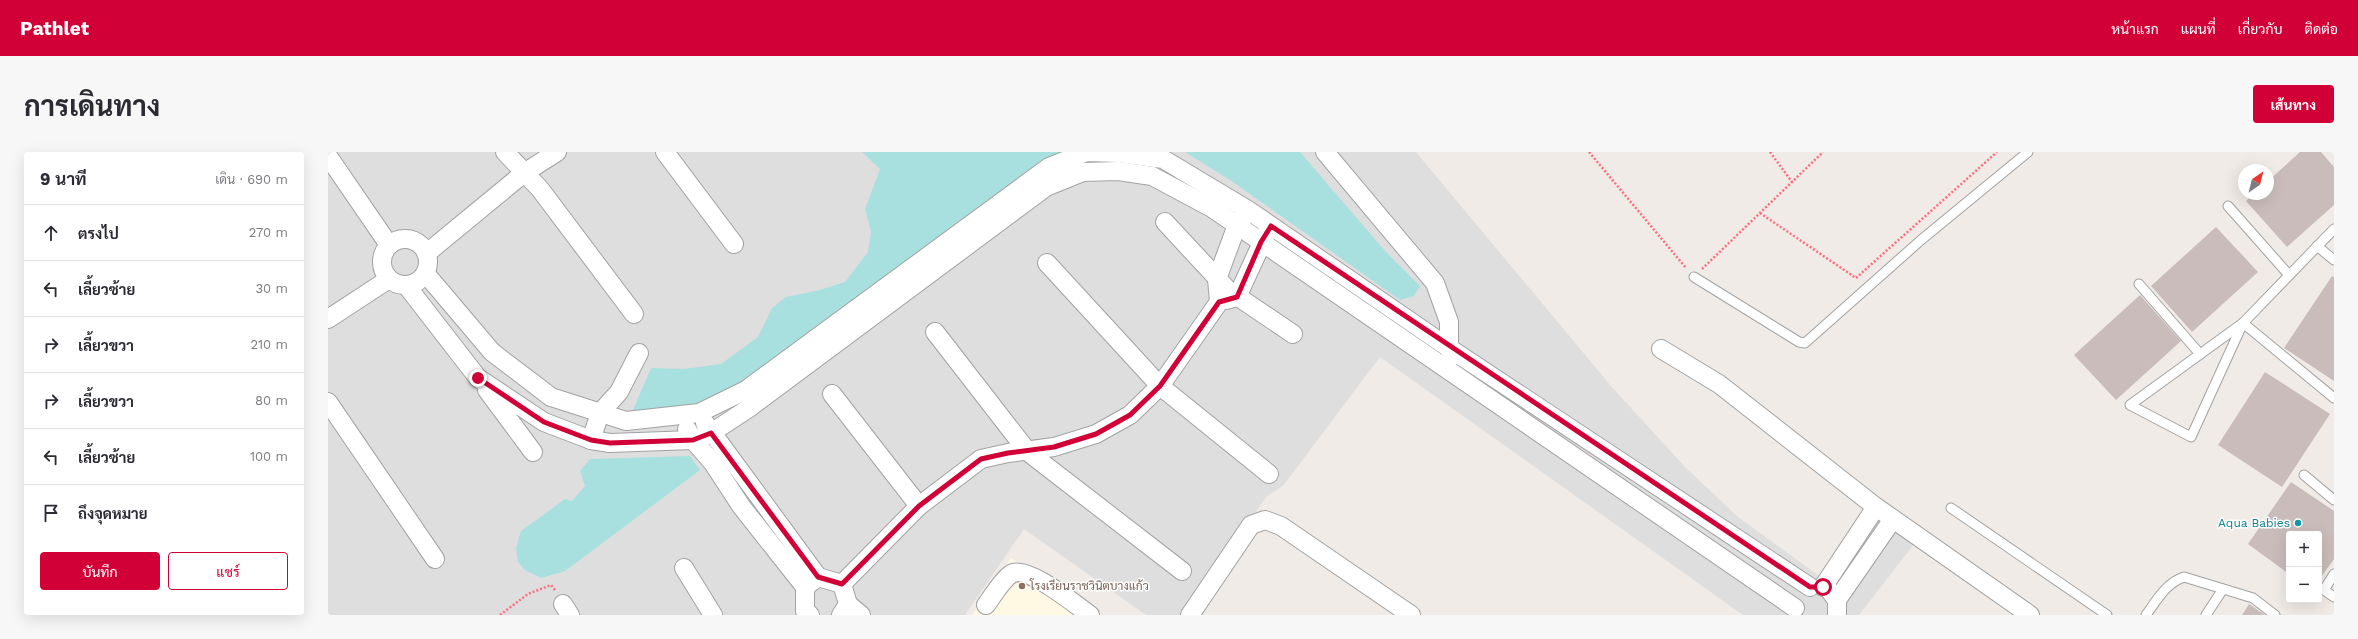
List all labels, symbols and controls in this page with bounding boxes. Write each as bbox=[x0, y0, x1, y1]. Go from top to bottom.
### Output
text: Pathlet bbox=[20, 17, 89, 40]
text: หน้าแรก bbox=[2111, 21, 2159, 37]
text: แผนที่ bbox=[2181, 21, 2216, 37]
text: เกี่ยวกับ bbox=[2238, 21, 2282, 37]
text: ติดต่อ bbox=[2304, 21, 2338, 37]
button: เส้นทาง bbox=[2253, 85, 2334, 123]
text: การเดินทาง bbox=[24, 90, 160, 123]
north arrow bbox=[2238, 164, 2274, 200]
text: 9 นาที bbox=[40, 169, 87, 189]
text: เดิน · 690 m bbox=[215, 172, 288, 187]
icon: ahead bbox=[40, 222, 62, 244]
text: ตรงไป bbox=[78, 225, 119, 243]
text: 270 m bbox=[249, 225, 288, 240]
icon: left bbox=[40, 278, 62, 300]
text: เลี้ยวซ้าย bbox=[78, 281, 135, 299]
text: 30 m bbox=[256, 281, 288, 296]
icon: right bbox=[40, 334, 62, 356]
text: เลี้ยวขวา bbox=[78, 337, 134, 355]
text: 210 m bbox=[250, 337, 288, 352]
route end bbox=[469, 369, 487, 387]
icon: right bbox=[40, 390, 62, 412]
text: เลี้ยวขวา bbox=[78, 393, 134, 411]
text: 80 m bbox=[255, 393, 288, 408]
icon: left bbox=[40, 446, 62, 468]
text: เลี้ยวซ้าย bbox=[78, 449, 135, 467]
text: 100 m bbox=[250, 449, 288, 464]
icon: arrive bbox=[40, 502, 62, 524]
text: ถึงจุดหมาย bbox=[78, 505, 148, 523]
place label: Aqua Babies bbox=[2218, 516, 2290, 530]
marker: Aqua Babies bbox=[2293, 518, 2303, 528]
map controls bbox=[2286, 531, 2322, 603]
button: + bbox=[2286, 531, 2322, 567]
button: บันทึก bbox=[40, 552, 160, 590]
button: แชร์ bbox=[168, 552, 288, 590]
button: − bbox=[2286, 567, 2322, 603]
place label: โรงเรียนราชวินิตบางแก้ว bbox=[1029, 578, 1149, 593]
route start bbox=[1814, 578, 1832, 596]
marker: โรงเรียนราชวินิตบางแก้ว bbox=[1017, 581, 1027, 591]

